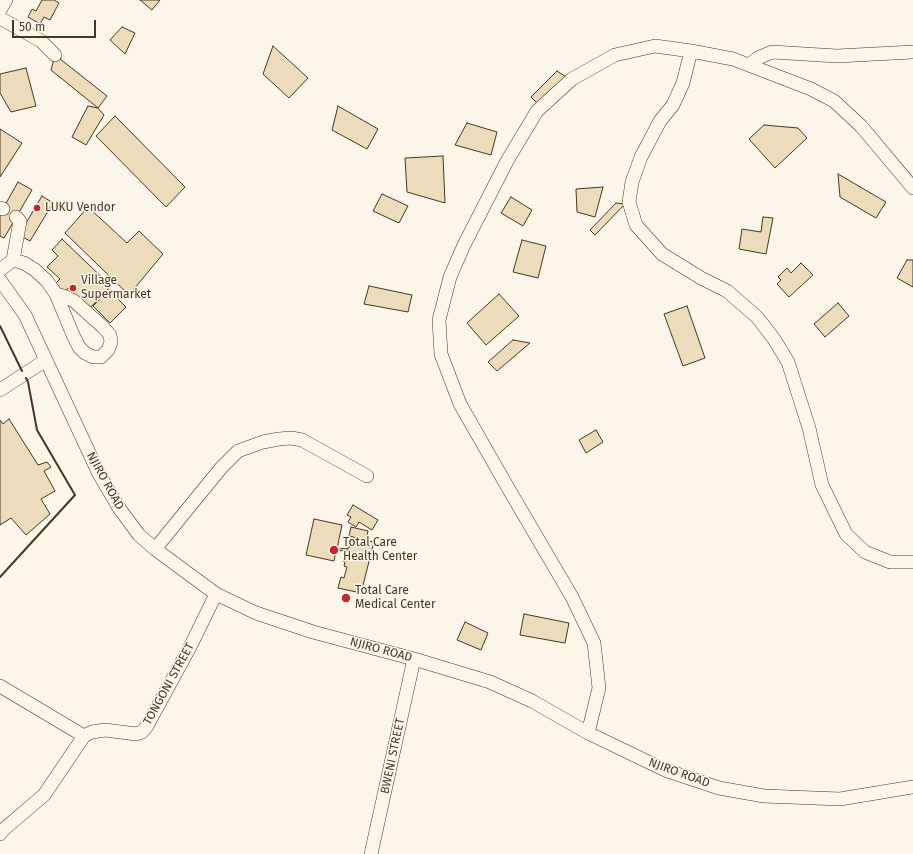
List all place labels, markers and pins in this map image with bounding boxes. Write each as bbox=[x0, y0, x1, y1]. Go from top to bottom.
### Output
place label: LUKU Vendor bbox=[45, 201, 115, 215]
marker: LUKU Vendor bbox=[32, 203, 42, 213]
place label: Village Supermarket bbox=[81, 274, 151, 302]
marker: Village Supermarket bbox=[68, 283, 78, 293]
place label: Total Care Health Center bbox=[343, 536, 417, 564]
marker: Total Care Health Center bbox=[328, 544, 340, 556]
place label: Total Care Medical Center bbox=[355, 584, 436, 612]
marker: Total Care Medical Center bbox=[340, 592, 352, 604]

